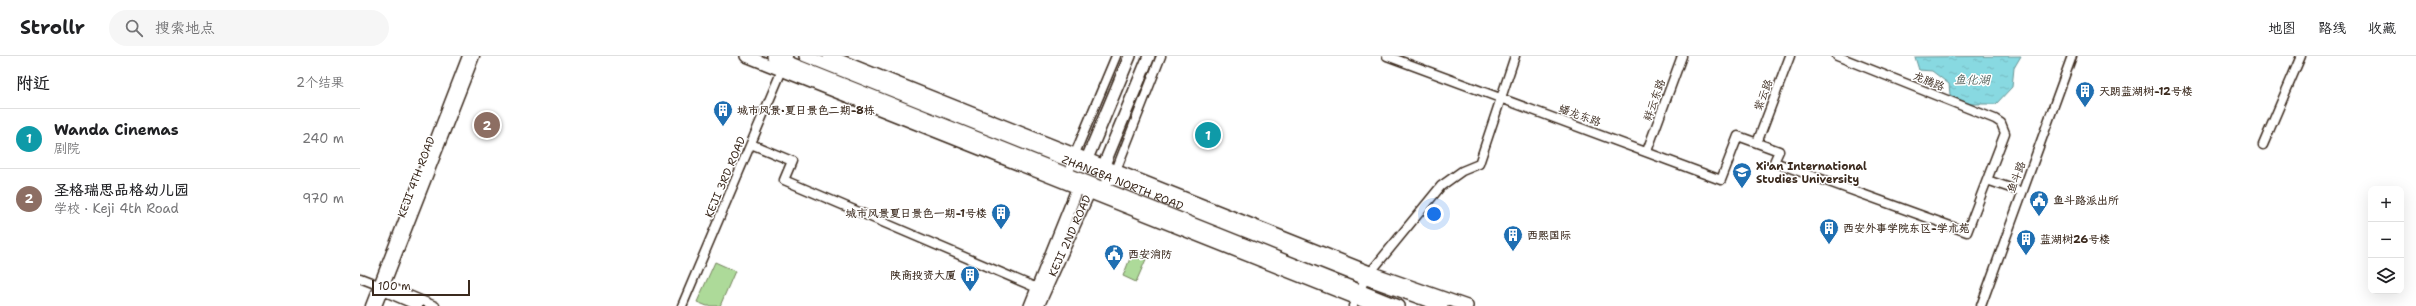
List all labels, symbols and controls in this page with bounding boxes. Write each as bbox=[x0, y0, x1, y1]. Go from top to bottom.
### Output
search box bbox=[109, 10, 389, 46]
text: Strollr bbox=[20, 15, 85, 40]
icon: search bbox=[123, 17, 145, 39]
text: 搜索地点 bbox=[155, 18, 215, 38]
text: 地图 bbox=[2268, 19, 2296, 37]
text: 路线 bbox=[2318, 19, 2346, 37]
text: 收藏 bbox=[2368, 19, 2396, 37]
street label: 龙腾路 bbox=[1911, 68, 1947, 95]
text: 附近 bbox=[16, 72, 50, 94]
water label: 鱼化湖 bbox=[1954, 72, 1991, 88]
text: 2个结果 bbox=[296, 74, 344, 91]
street label: 祥云东路 bbox=[1640, 77, 1669, 123]
street label: 紫云路 bbox=[1751, 77, 1776, 113]
building icon: 天朗蓝湖树-12号楼 bbox=[2074, 80, 2096, 108]
place label: 天朗蓝湖树-12号楼 bbox=[2099, 84, 2193, 99]
building icon: 城市风景·夏日景色二期-8栋 bbox=[712, 99, 734, 127]
street label: 蟠龙东路 bbox=[1557, 101, 1603, 130]
place label: 城市风景·夏日景色二期-8栋 bbox=[737, 103, 875, 118]
pin: 2 bbox=[474, 110, 500, 140]
text: Wanda Cinemas bbox=[54, 120, 179, 140]
pin: 1 bbox=[1195, 120, 1221, 150]
text: 1 bbox=[26, 130, 32, 147]
text: 240 m bbox=[302, 130, 344, 147]
street label: KEJI 4TH ROAD bbox=[394, 134, 439, 220]
street label: KEJI 3RD ROAD bbox=[702, 134, 749, 220]
text: 剧院 bbox=[54, 140, 80, 157]
street label: ZHANGBA NORTH ROAD bbox=[1060, 152, 1186, 214]
place label: Xi'an International Studies University bbox=[1756, 159, 1867, 187]
street label: 鱼斗路 bbox=[2004, 159, 2029, 195]
school or university icon: Xi'an International Studies University bbox=[1731, 161, 1753, 189]
text: 圣格瑞思品格幼儿园 bbox=[54, 180, 189, 200]
map controls bbox=[2368, 186, 2404, 294]
button: + bbox=[2368, 186, 2404, 222]
public building icon: 鱼斗路派出所 bbox=[2028, 189, 2050, 217]
text: 2 bbox=[24, 190, 34, 207]
text: 970 m bbox=[302, 190, 344, 207]
street label: KEJI 2ND ROAD bbox=[1045, 193, 1095, 279]
place label: 鱼斗路派出所 bbox=[2053, 193, 2119, 208]
text: 学校 · Keji 4th Road bbox=[54, 200, 179, 217]
building icon: 城市风景夏日景色一期-1号楼 bbox=[990, 202, 1012, 230]
your location bbox=[1424, 204, 1444, 224]
place label: 城市风景夏日景色一期-1号楼 bbox=[846, 206, 987, 221]
building icon: 西安外事学院东区-学术苑 bbox=[1818, 217, 1840, 245]
place label: 西安外事学院东区-学术苑 bbox=[1843, 221, 1970, 236]
button: − bbox=[2368, 222, 2404, 258]
building icon: 西熙国际 bbox=[1502, 224, 1524, 252]
place label: 西熙国际 bbox=[1527, 228, 1571, 243]
building icon: 蓝湖树26号楼 bbox=[2015, 228, 2037, 256]
place label: 蓝湖树26号楼 bbox=[2040, 232, 2110, 247]
public building icon: 西安消防 bbox=[1103, 243, 1125, 271]
place label: 西安消防 bbox=[1128, 247, 1172, 262]
button: layers bbox=[2368, 258, 2404, 294]
building icon: 陕商投资大厦 bbox=[959, 264, 981, 292]
place label: 陕商投资大厦 bbox=[890, 268, 956, 283]
scale bar bbox=[372, 278, 470, 297]
text: 100 m bbox=[378, 279, 411, 294]

